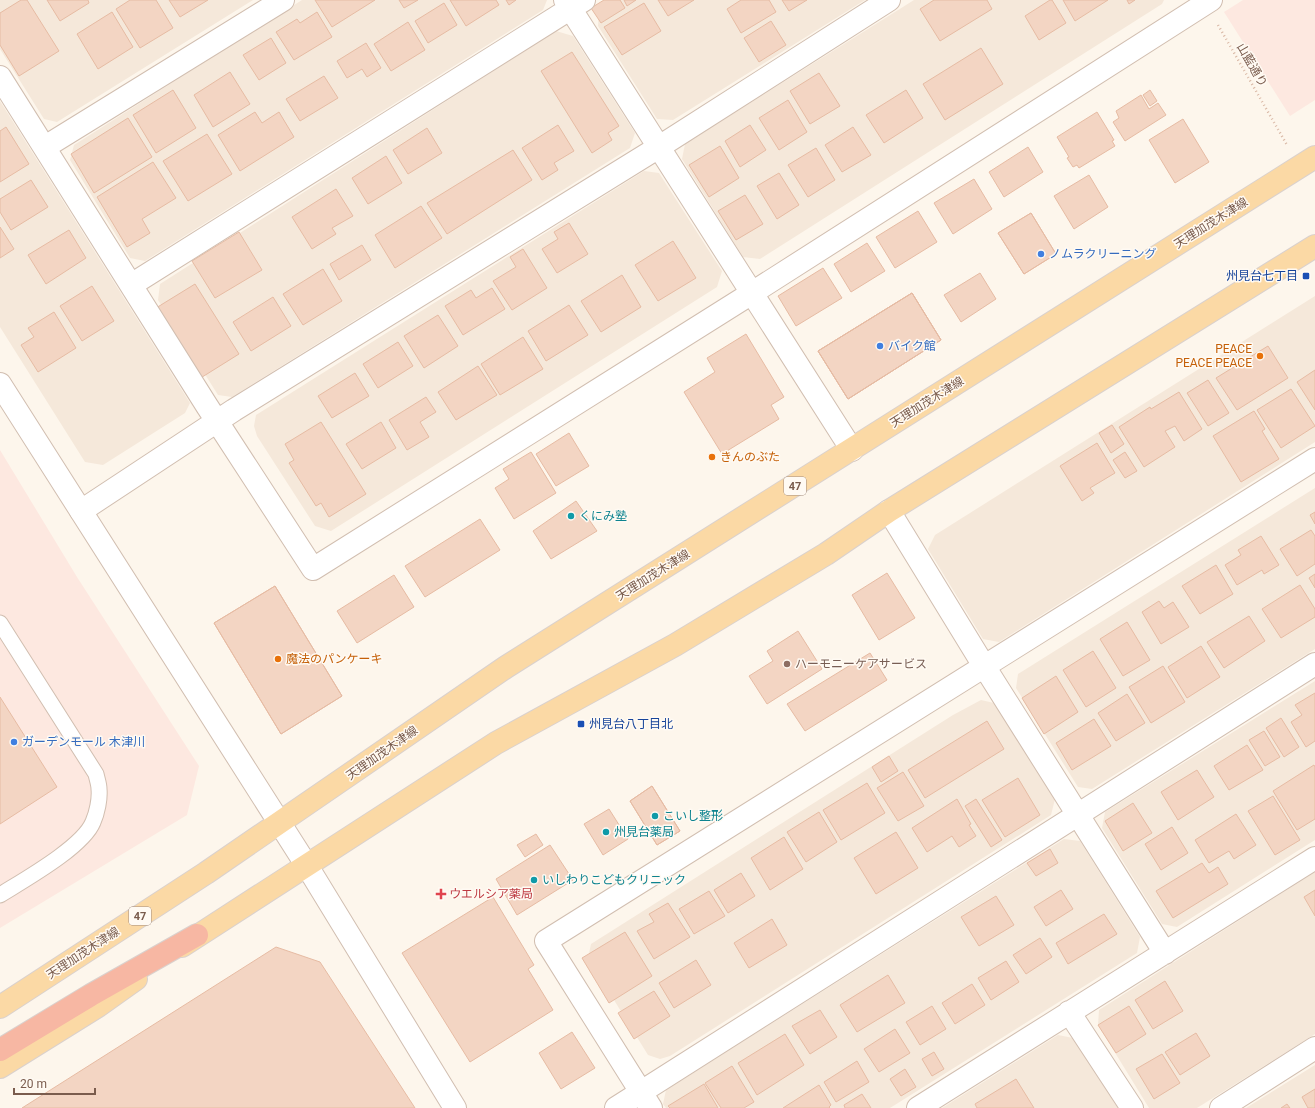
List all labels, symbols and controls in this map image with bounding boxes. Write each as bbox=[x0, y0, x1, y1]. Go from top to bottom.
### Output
street label: 山藍通り bbox=[1234, 41, 1270, 89]
street label: 天理加茂木津線 bbox=[1172, 195, 1250, 251]
place label: ノムラクリーニング bbox=[1049, 247, 1156, 261]
marker: ノムラクリーニング bbox=[1036, 249, 1046, 259]
place label: 州見台七丁目 bbox=[1226, 269, 1298, 283]
marker: 州見台七丁目 bbox=[1301, 271, 1311, 281]
place label: バイク館 bbox=[888, 339, 936, 353]
marker: バイク館 bbox=[875, 341, 885, 351]
place label: PEACE PEACE PEACE bbox=[1175, 342, 1252, 370]
marker: PEACE PEACE PEACE bbox=[1255, 351, 1265, 361]
street label: 天理加茂木津線 bbox=[888, 374, 966, 430]
place label: きんのぶた bbox=[720, 450, 780, 464]
marker: きんのぶた bbox=[707, 452, 717, 462]
road number: 47 bbox=[784, 477, 806, 495]
place label: くにみ塾 bbox=[579, 509, 627, 523]
marker: くにみ塾 bbox=[566, 511, 576, 521]
street label: 天理加茂木津線 bbox=[614, 547, 692, 603]
place label: 魔法のパンケーキ bbox=[286, 652, 383, 666]
marker: 魔法のパンケーキ bbox=[273, 654, 283, 664]
place label: ハーモニーケアサービス bbox=[795, 657, 927, 671]
marker: ハーモニーケアサービス bbox=[782, 659, 792, 669]
place label: 州見台八丁目北 bbox=[589, 717, 673, 731]
marker: 州見台八丁目北 bbox=[576, 719, 586, 729]
street label: 天理加茂木津線 bbox=[344, 723, 420, 783]
place label: ガーデンモール 木津川 bbox=[22, 735, 145, 749]
marker: ガーデンモール 木津川 bbox=[9, 737, 19, 747]
place label: こいし整形 bbox=[663, 809, 723, 823]
marker: こいし整形 bbox=[650, 811, 660, 821]
place label: 州見台薬局 bbox=[614, 825, 674, 839]
marker: 州見台薬局 bbox=[601, 827, 611, 837]
place label: いしわりこどもクリニック bbox=[542, 873, 686, 887]
marker: いしわりこどもクリニック bbox=[529, 875, 539, 885]
place label: ウエルシア薬局 bbox=[449, 887, 533, 901]
marker: ウエルシア薬局 bbox=[436, 889, 446, 899]
road number: 47 bbox=[129, 907, 151, 925]
street label: 天理加茂木津線 bbox=[44, 924, 122, 982]
scale bar bbox=[14, 1070, 95, 1096]
text: 20 m bbox=[20, 1077, 47, 1091]

